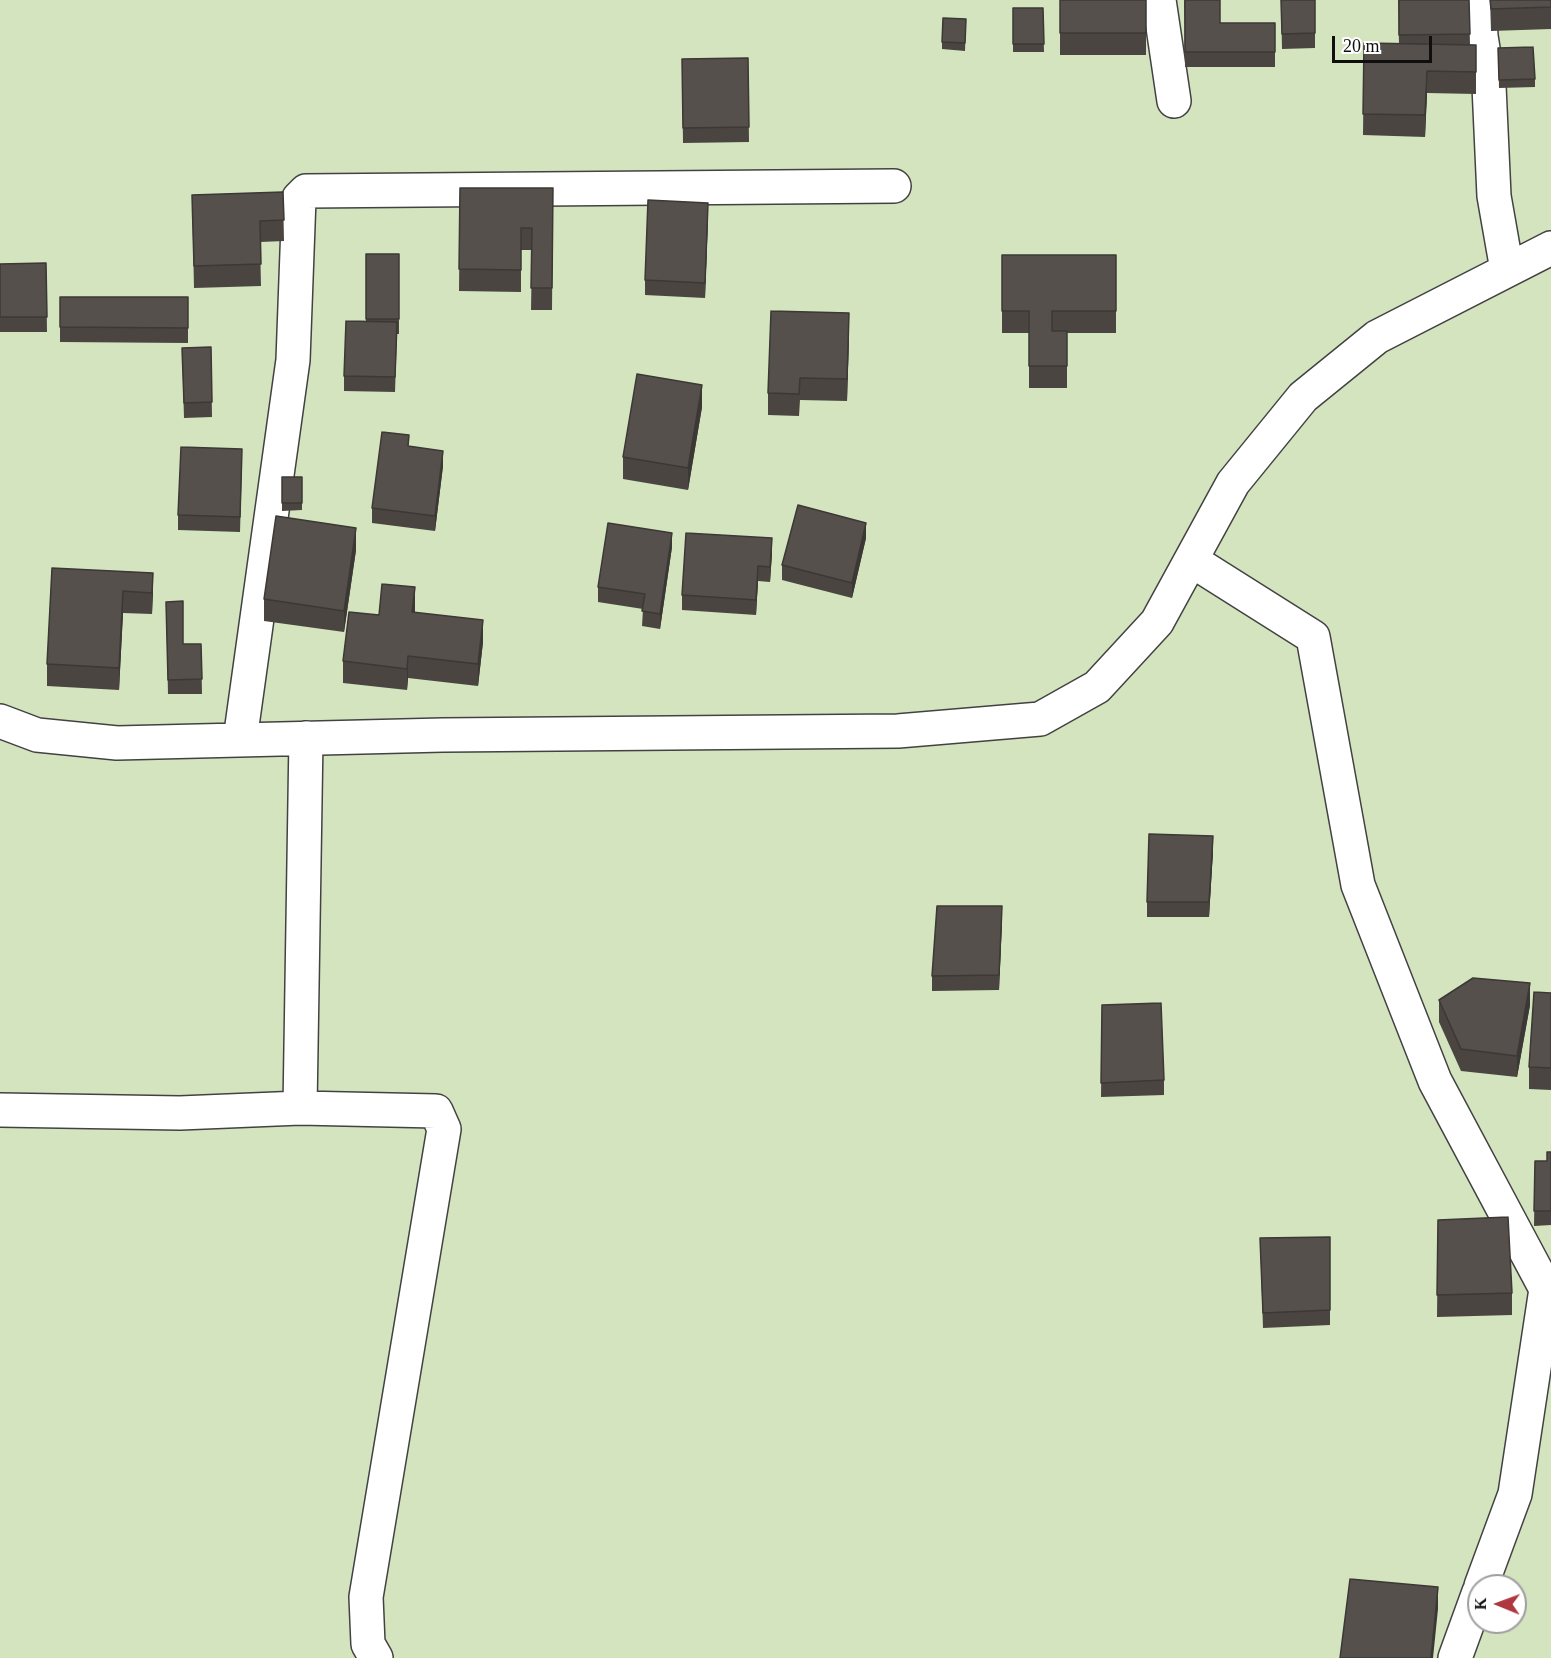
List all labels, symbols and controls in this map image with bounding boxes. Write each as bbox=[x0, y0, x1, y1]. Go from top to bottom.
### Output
scale bar bbox=[1335, 24, 1436, 62]
text: 20 m bbox=[1343, 36, 1380, 56]
north arrow bbox=[1467, 1574, 1527, 1634]
text: K bbox=[1472, 1597, 1489, 1610]

